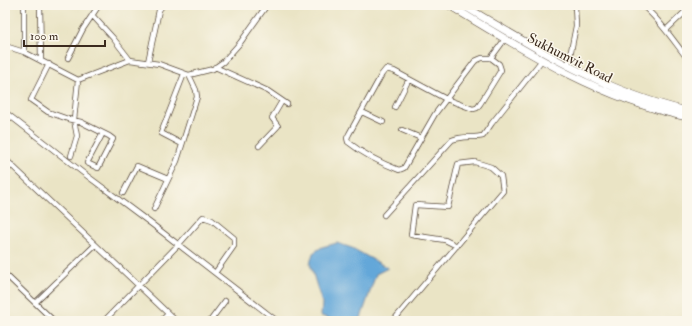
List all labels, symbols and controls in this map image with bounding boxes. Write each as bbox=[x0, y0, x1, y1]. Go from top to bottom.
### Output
scale bar bbox=[24, 22, 105, 48]
text: 100 m bbox=[30, 29, 59, 44]
street label: Sukhumvit Road bbox=[525, 29, 615, 87]

